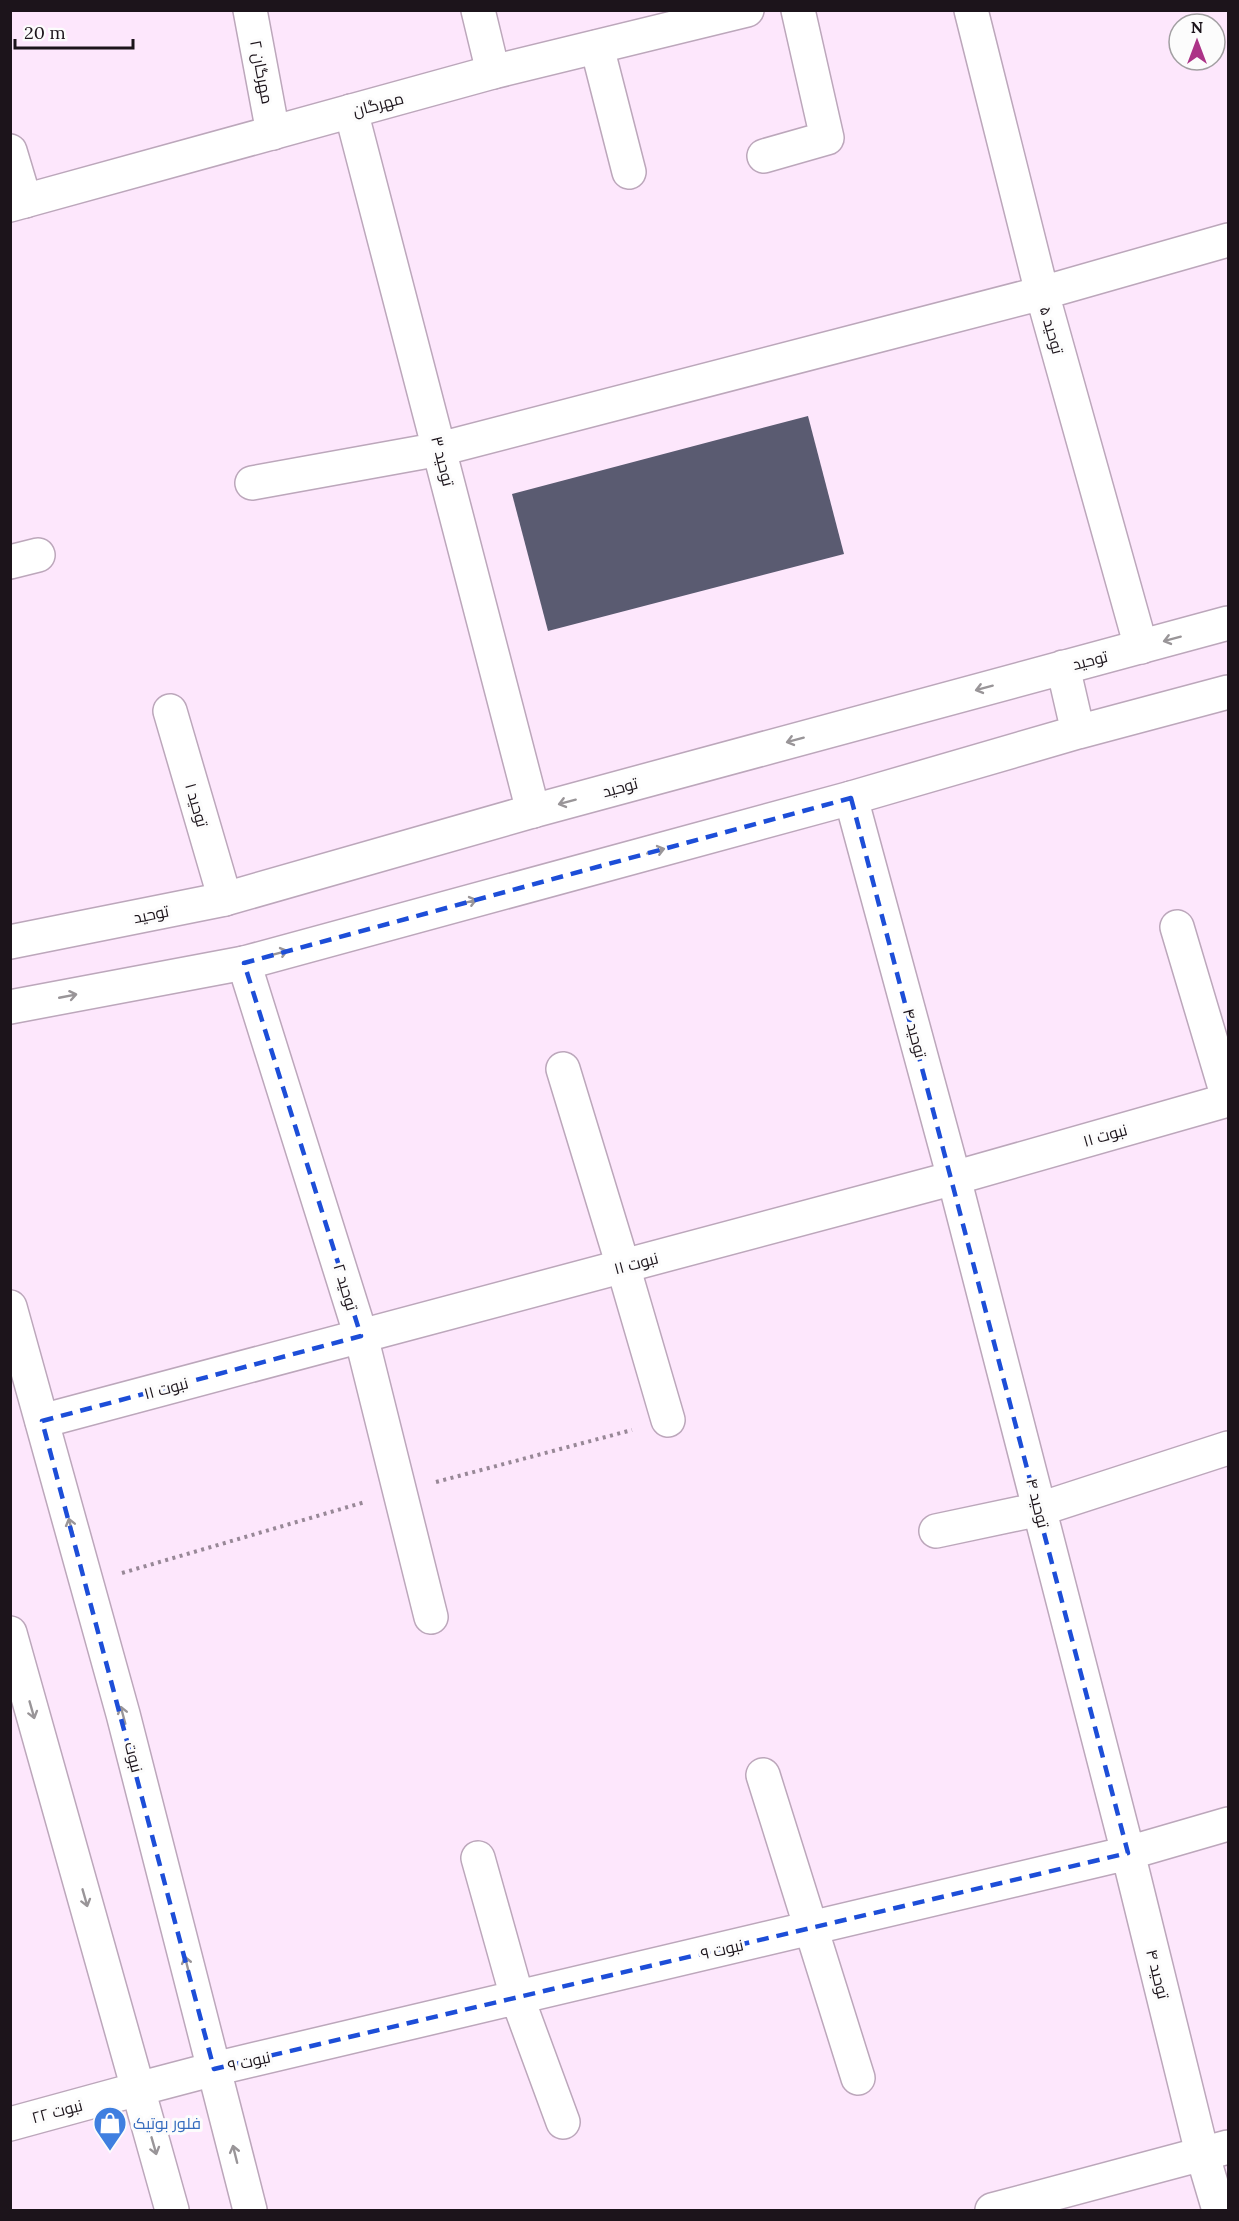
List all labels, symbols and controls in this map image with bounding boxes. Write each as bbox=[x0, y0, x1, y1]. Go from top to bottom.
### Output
scale bar bbox=[15, 12, 134, 50]
north arrow bbox=[1167, 12, 1227, 72]
text: N bbox=[1191, 17, 1203, 37]
text: 20 m bbox=[24, 21, 66, 44]
street label: مهرگان ۲ bbox=[245, 38, 278, 106]
street label: مهرگان bbox=[350, 88, 406, 121]
street label: توحید ۵ bbox=[1036, 304, 1069, 357]
street label: توحید ۳ bbox=[427, 434, 459, 489]
one-way arrow bbox=[1163, 634, 1182, 645]
street label: توحید bbox=[1070, 646, 1110, 674]
one-way arrow bbox=[974, 683, 993, 695]
one-way arrow bbox=[786, 734, 805, 746]
street label: توحید bbox=[600, 773, 641, 801]
street label: توحید ۱ bbox=[181, 781, 213, 830]
one-way arrow bbox=[557, 796, 576, 808]
one-way arrow bbox=[646, 844, 665, 856]
one-way arrow bbox=[458, 896, 477, 907]
street label: توحید bbox=[131, 900, 171, 927]
one-way arrow bbox=[270, 947, 289, 958]
one-way arrow bbox=[58, 990, 77, 1001]
street label: توحید ۴ bbox=[899, 1006, 931, 1061]
street label: نبوت ۱۱ bbox=[1081, 1119, 1129, 1151]
street label: نبوت ۱۱ bbox=[612, 1248, 660, 1278]
street label: توحید ۲ bbox=[329, 1261, 363, 1314]
street label: نبوت ۱۱ bbox=[142, 1373, 190, 1403]
street label: توحید ۴ bbox=[1022, 1476, 1054, 1531]
one-way arrow bbox=[65, 1518, 77, 1537]
one-way arrow bbox=[27, 1700, 38, 1719]
one-way arrow bbox=[117, 1706, 128, 1725]
street label: نبوت bbox=[121, 1740, 147, 1774]
one-way arrow bbox=[79, 1888, 91, 1907]
street label: نبوت ۹ bbox=[699, 1934, 745, 1964]
street label: توحید ۴ bbox=[1142, 1947, 1174, 2002]
one-way arrow bbox=[181, 1956, 192, 1975]
street label: نبوت ۹ bbox=[226, 2046, 272, 2076]
street label: نبوت ۲۲ bbox=[29, 2095, 85, 2127]
shop icon: فلور بوتیک bbox=[92, 2105, 128, 2152]
place label: فلور بوتیک bbox=[133, 2113, 201, 2133]
one-way arrow bbox=[149, 2136, 160, 2155]
one-way arrow bbox=[229, 2145, 241, 2164]

